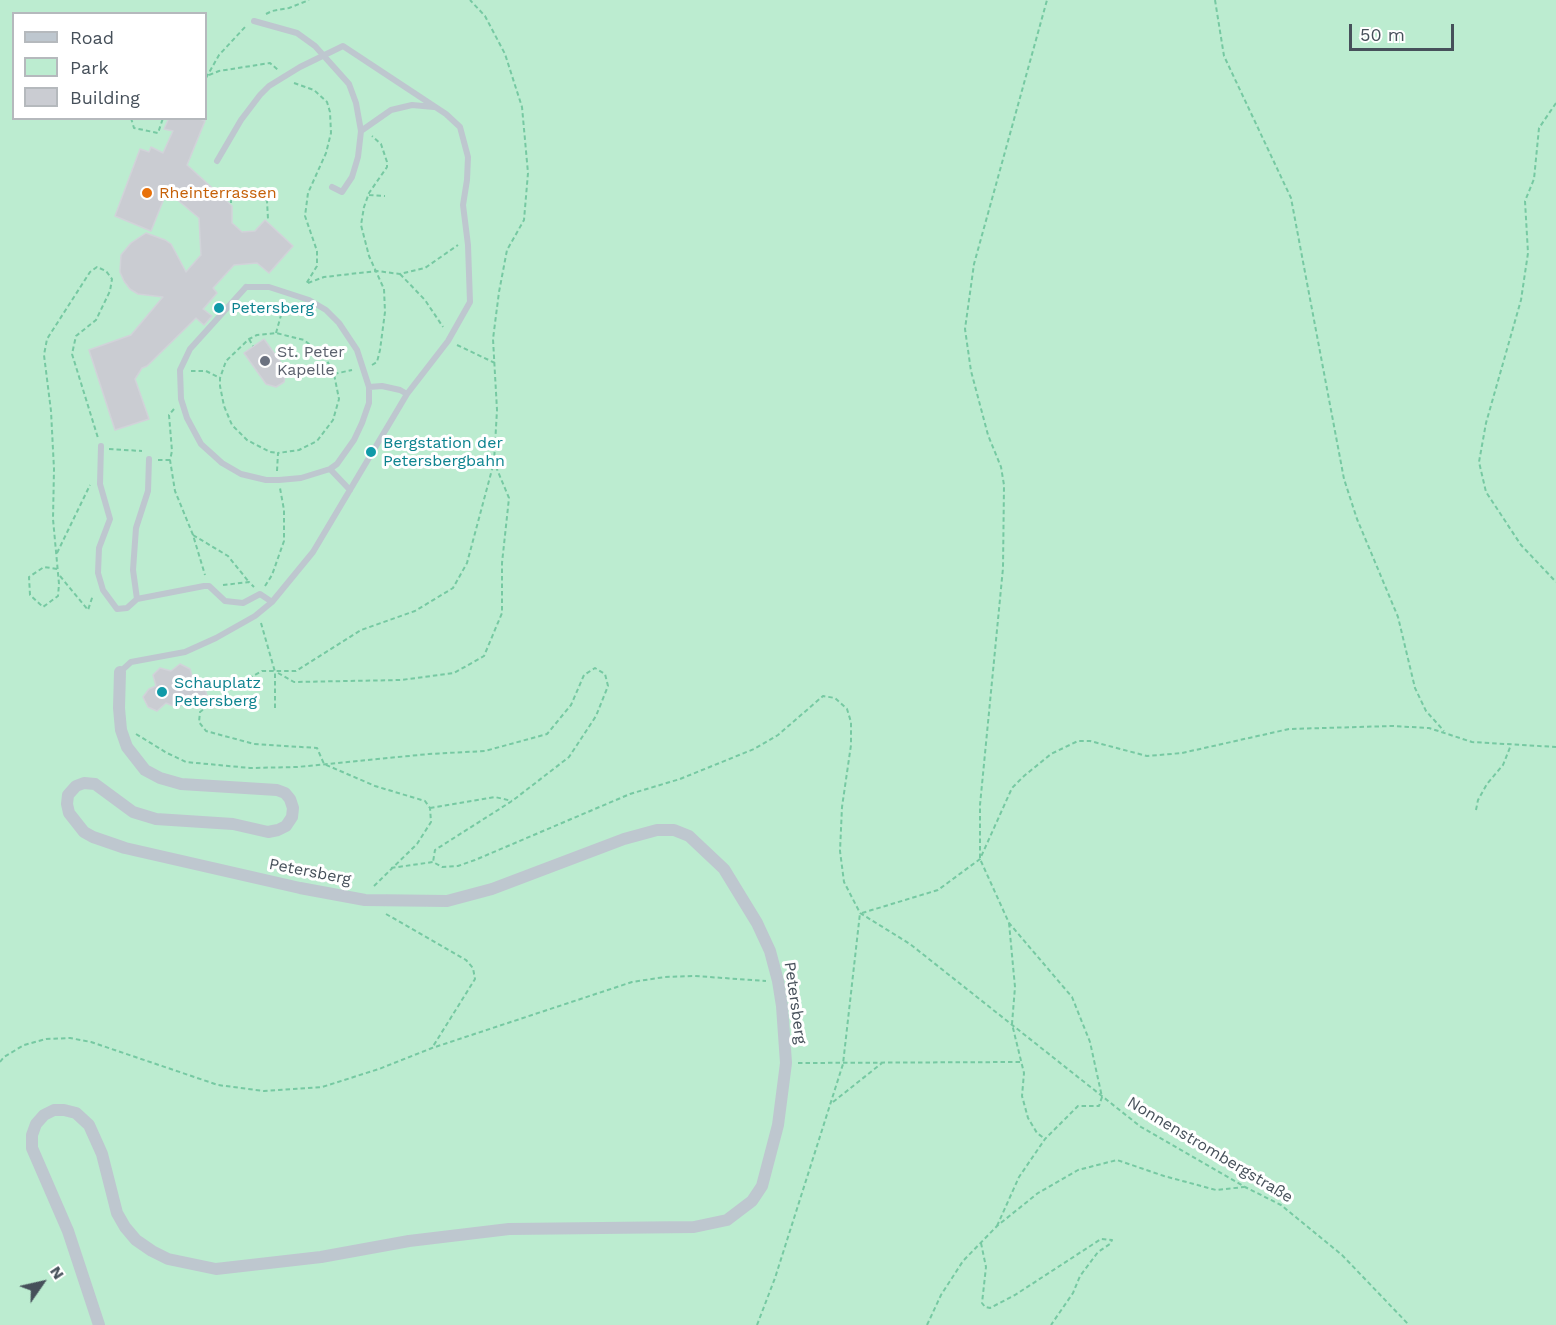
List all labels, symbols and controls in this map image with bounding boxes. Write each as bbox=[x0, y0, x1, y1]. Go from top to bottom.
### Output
legend bbox=[12, 12, 207, 120]
scale bar bbox=[1352, 12, 1457, 50]
text: 50 m bbox=[1360, 24, 1405, 45]
text: Road bbox=[70, 27, 114, 48]
text: Park bbox=[70, 57, 109, 78]
text: Building bbox=[70, 87, 140, 108]
place label: Rheinterrassen bbox=[159, 183, 277, 203]
marker: Rheinterrassen bbox=[140, 186, 154, 200]
place label: Petersberg bbox=[231, 298, 314, 318]
marker: Petersberg bbox=[212, 301, 226, 315]
place label: St. Peter Kapelle bbox=[277, 342, 345, 380]
marker: St. Peter Kapelle bbox=[258, 354, 272, 368]
place label: Bergstation der Petersbergbahn bbox=[383, 433, 505, 471]
marker: Bergstation der Petersbergbahn bbox=[364, 445, 378, 459]
place label: Schauplatz Petersberg bbox=[174, 673, 261, 711]
marker: Schauplatz Petersberg bbox=[155, 685, 169, 699]
street label: Petersberg bbox=[267, 855, 353, 889]
street label: Petersberg bbox=[780, 961, 810, 1045]
street label: Nonnenstrombergstraße bbox=[1124, 1093, 1296, 1207]
north arrow bbox=[12, 1253, 72, 1313]
text: N bbox=[46, 1262, 69, 1283]

